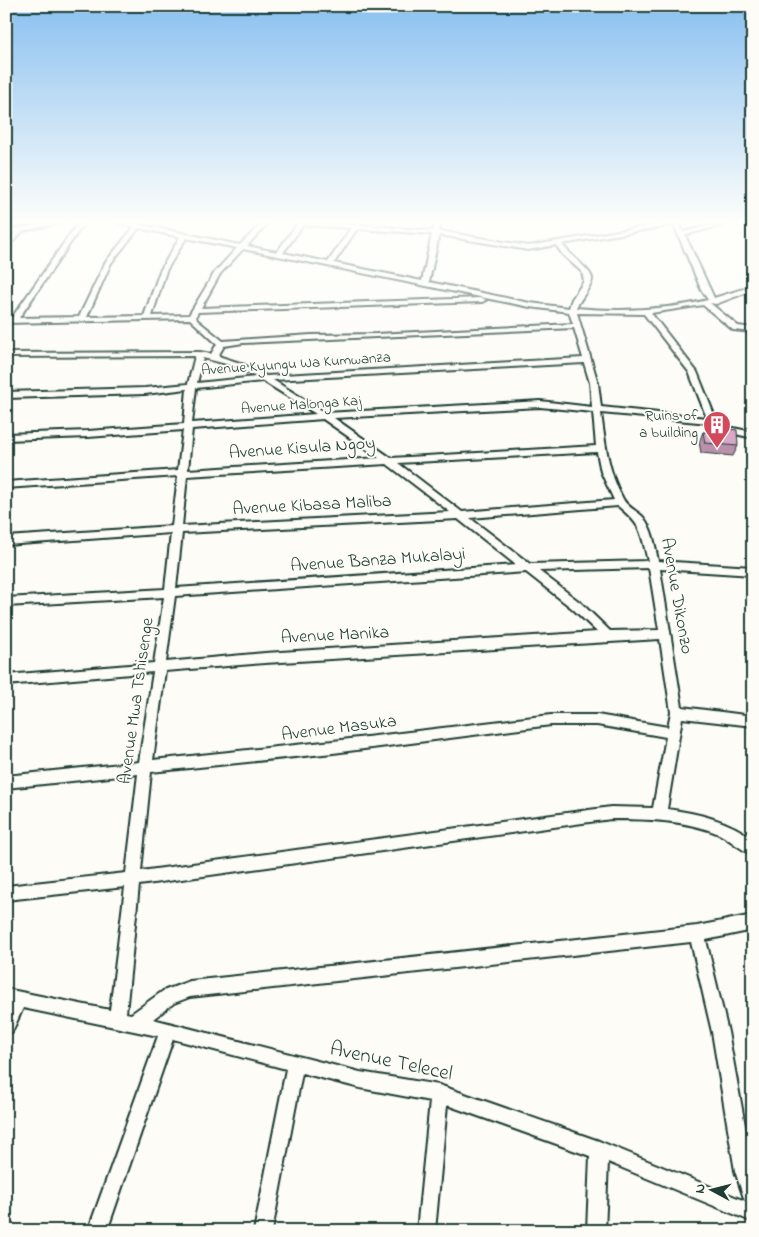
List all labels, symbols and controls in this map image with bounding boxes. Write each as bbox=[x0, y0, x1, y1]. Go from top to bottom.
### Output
street label: Avenue Kyungu Wa Kumwanza bbox=[201, 346, 392, 383]
street label: Avenue Malonga Kaj bbox=[240, 390, 363, 421]
place label: Ruins of a building bbox=[639, 405, 698, 445]
building icon: Ruins of a building bbox=[702, 410, 732, 449]
street label: Avenue Kisula Ngoy bbox=[228, 431, 376, 468]
street label: Avenue Kibasa Maliba bbox=[232, 489, 392, 523]
street label: Avenue Dikonzo bbox=[653, 536, 699, 656]
street label: Avenue Banza Mukalayi bbox=[290, 542, 466, 580]
street label: Avenue Mwa Tshisenge bbox=[112, 615, 163, 786]
street label: Avenue Manika bbox=[280, 620, 390, 652]
street label: Avenue Masuka bbox=[280, 709, 398, 749]
street label: Avenue Telecel bbox=[327, 1034, 455, 1090]
north arrow bbox=[686, 1164, 736, 1214]
text: N bbox=[690, 1183, 712, 1195]

